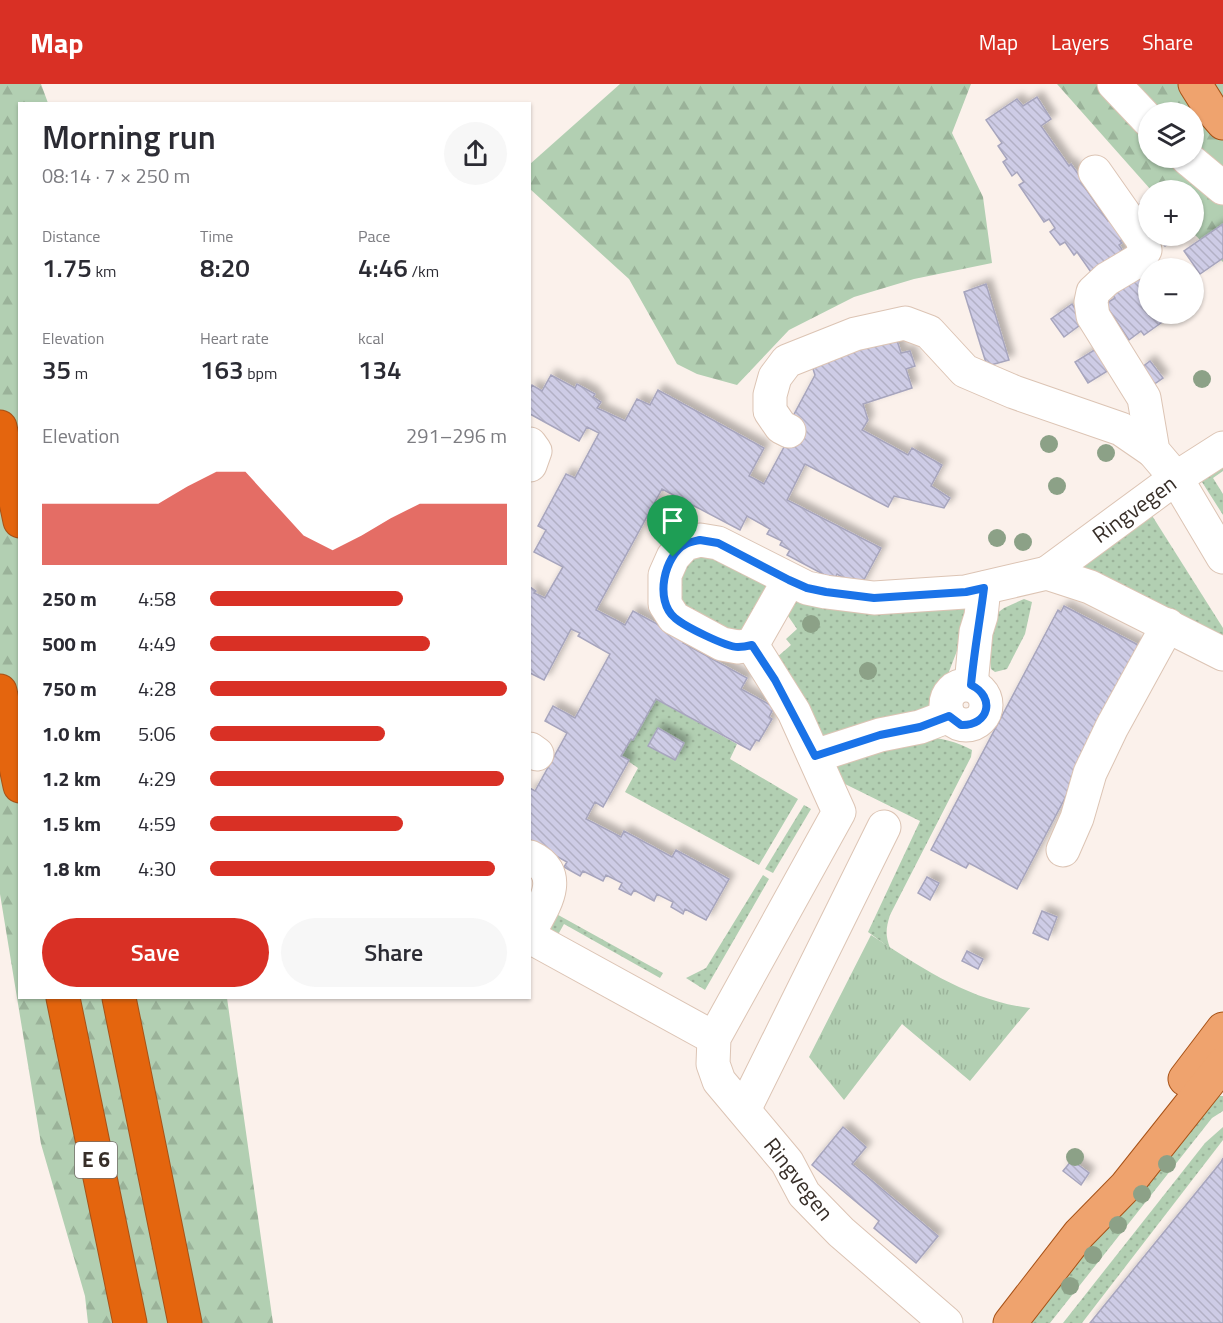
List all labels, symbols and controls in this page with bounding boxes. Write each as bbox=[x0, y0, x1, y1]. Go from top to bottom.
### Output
text: Map bbox=[30, 21, 84, 64]
text: Map bbox=[979, 26, 1018, 58]
text: Layers bbox=[1051, 26, 1109, 58]
text: Share bbox=[1142, 26, 1193, 58]
map controls bbox=[1138, 102, 1204, 324]
button: layers bbox=[1138, 102, 1204, 168]
text: Morning run bbox=[42, 112, 216, 162]
button: share bbox=[444, 122, 507, 185]
text: 08:14 · 7 × 250 m bbox=[42, 160, 190, 191]
button: + bbox=[1138, 180, 1204, 246]
text: Distance bbox=[42, 224, 100, 248]
text: Time bbox=[200, 224, 233, 248]
text: Pace bbox=[358, 224, 390, 248]
text: 1.75 bbox=[42, 248, 92, 287]
text: 8:20 bbox=[200, 248, 250, 287]
text: 4:46 bbox=[358, 248, 408, 287]
button: − bbox=[1138, 258, 1204, 324]
text: km bbox=[92, 259, 116, 283]
text: /km bbox=[408, 259, 439, 283]
text: Elevation bbox=[42, 326, 104, 350]
text: Heart rate bbox=[200, 326, 269, 350]
text: kcal bbox=[358, 326, 384, 350]
text: 35 bbox=[42, 350, 71, 389]
text: 163 bbox=[200, 350, 244, 389]
text: 134 bbox=[358, 350, 402, 389]
text: m bbox=[71, 361, 88, 385]
text: bpm bbox=[244, 361, 277, 385]
text: Elevation bbox=[42, 420, 120, 451]
text: 291–296 m bbox=[406, 420, 507, 451]
street label: Ringvegen bbox=[1085, 467, 1183, 551]
pin bbox=[647, 495, 698, 557]
icon: arrive bbox=[656, 504, 689, 537]
text: 250 m bbox=[42, 583, 97, 614]
text: 4:58 bbox=[138, 583, 176, 614]
text: 500 m bbox=[42, 628, 97, 659]
text: 4:49 bbox=[138, 628, 176, 659]
text: 750 m bbox=[42, 673, 97, 704]
text: 4:28 bbox=[138, 673, 176, 704]
text: 1.0 km bbox=[42, 718, 101, 749]
text: 5:06 bbox=[138, 718, 176, 749]
text: 1.2 km bbox=[42, 763, 101, 794]
text: 4:29 bbox=[138, 763, 176, 794]
text: 1.5 km bbox=[42, 808, 101, 839]
text: 4:59 bbox=[138, 808, 176, 839]
text: 1.8 km bbox=[42, 853, 101, 884]
text: 4:30 bbox=[138, 853, 176, 884]
button: Save bbox=[42, 918, 269, 987]
button: Share bbox=[281, 918, 507, 987]
street label: Ringvegen bbox=[756, 1130, 842, 1228]
road number: E 6 bbox=[75, 1142, 117, 1178]

